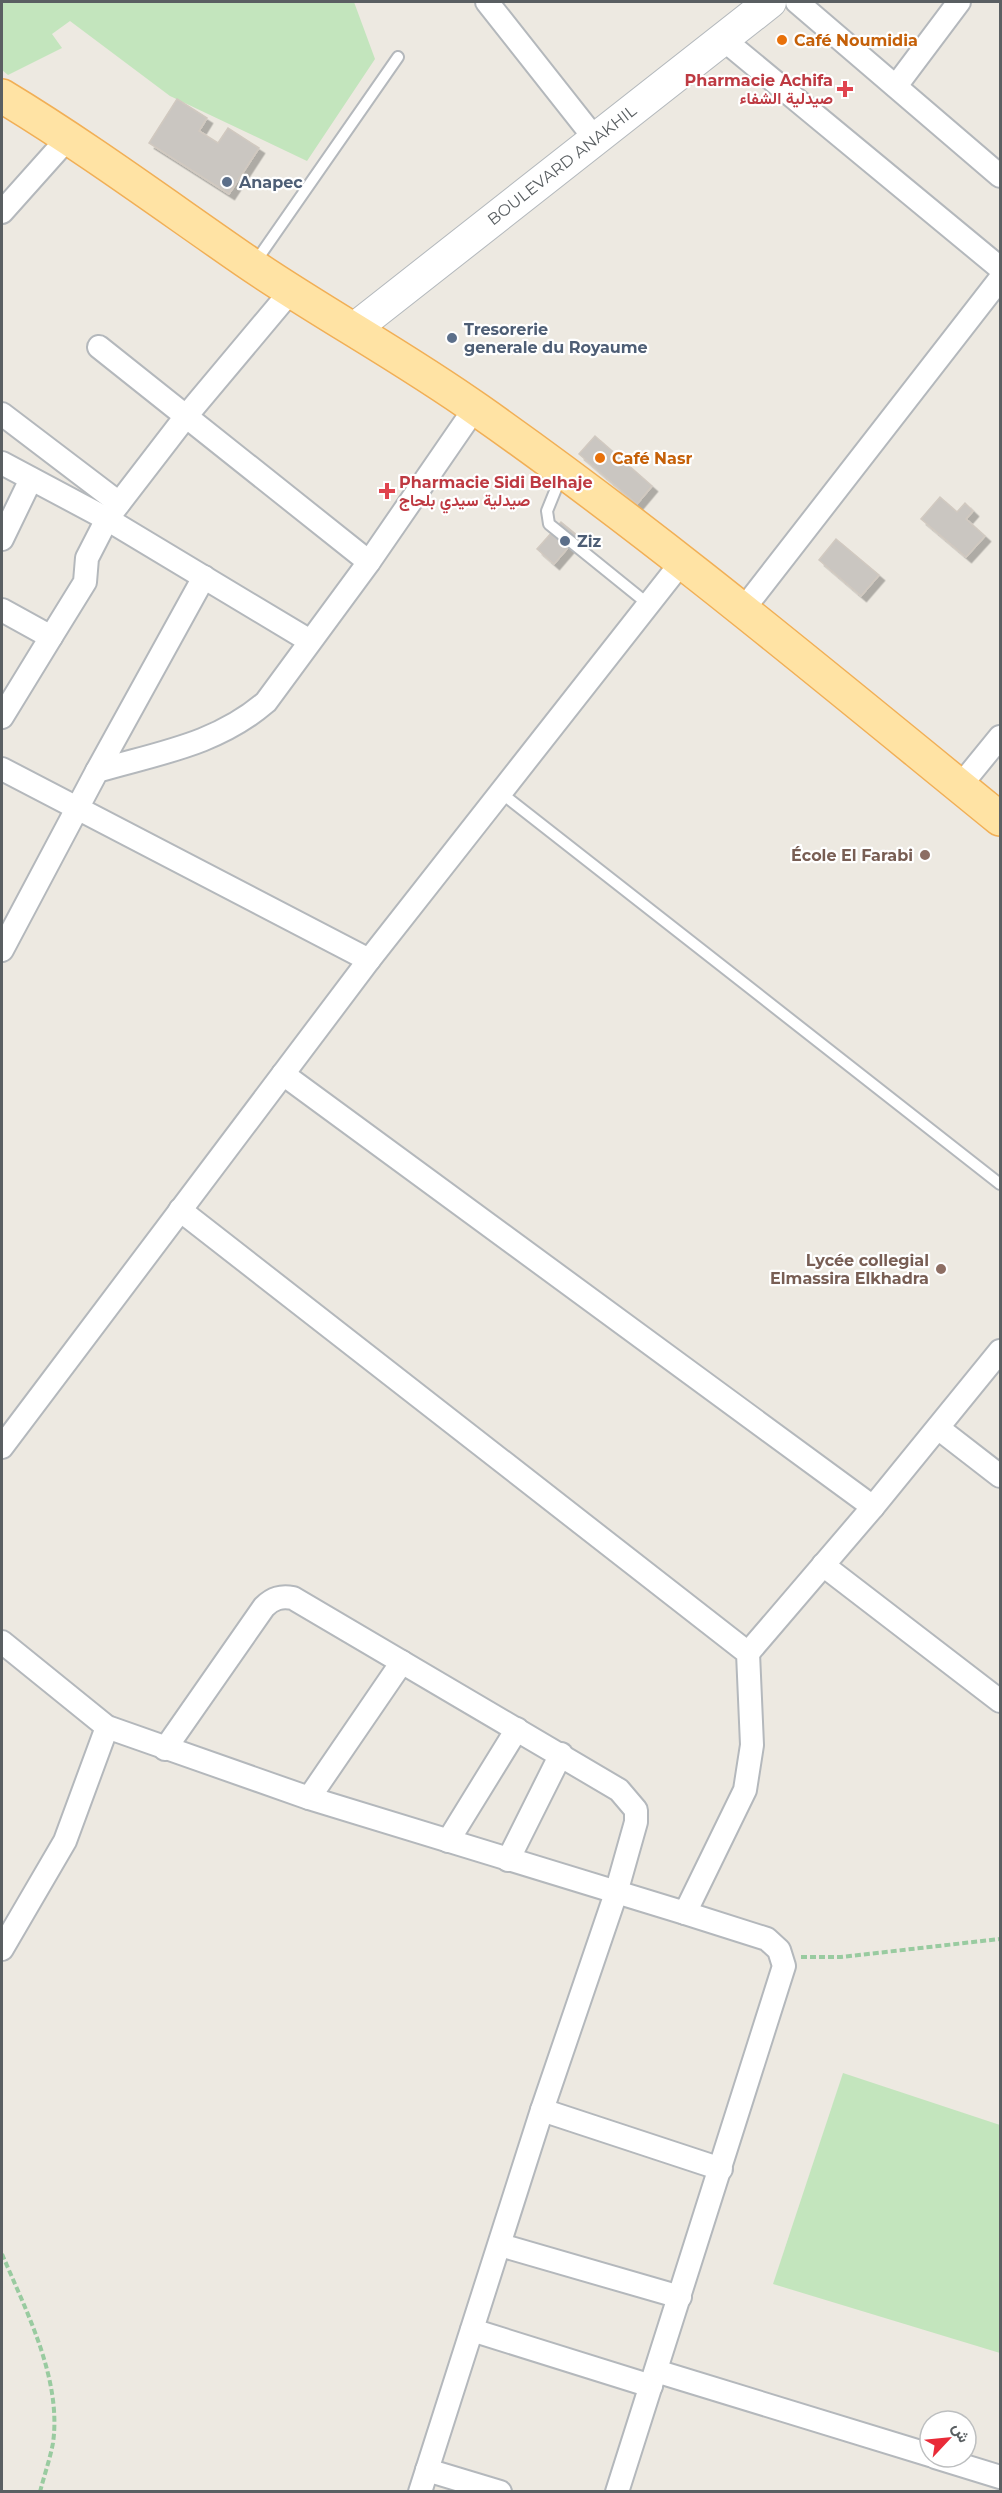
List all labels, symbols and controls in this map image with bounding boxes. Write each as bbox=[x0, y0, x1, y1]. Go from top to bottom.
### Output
place label: Café Noumidia bbox=[794, 31, 918, 50]
marker: Café Noumidia bbox=[775, 33, 789, 47]
place label: Pharmacie Achifa صيدلية الشفاء bbox=[685, 71, 833, 108]
marker: Pharmacie Achifa صيدلية الشفاء bbox=[838, 82, 852, 96]
street label: BOULEVARD ANAKHIL bbox=[484, 101, 641, 229]
place label: Anapec bbox=[238, 173, 303, 192]
marker: Anapec bbox=[220, 175, 234, 189]
place label: Tresorerie generale du Royaume bbox=[464, 320, 648, 357]
marker: Tresorerie generale du Royaume bbox=[445, 331, 459, 345]
place label: Café Nasr bbox=[612, 449, 692, 468]
marker: Café Nasr bbox=[593, 451, 607, 465]
place label: Pharmacie Sidi Belhaje صيدلية سيدي بلحاج bbox=[399, 473, 593, 514]
marker: Pharmacie Sidi Belhaje صيدلية سيدي بلحاج bbox=[380, 484, 394, 498]
place label: Ziz bbox=[577, 532, 602, 551]
marker: Ziz bbox=[558, 534, 572, 548]
place label: École El Farabi bbox=[791, 846, 913, 865]
marker: École El Farabi bbox=[918, 848, 932, 862]
place label: Lycée collegial Elmassira Elkhadra bbox=[770, 1251, 929, 1288]
marker: Lycée collegial Elmassira Elkhadra bbox=[934, 1262, 948, 1276]
north arrow bbox=[918, 2409, 978, 2469]
text: ش bbox=[948, 2420, 974, 2445]

